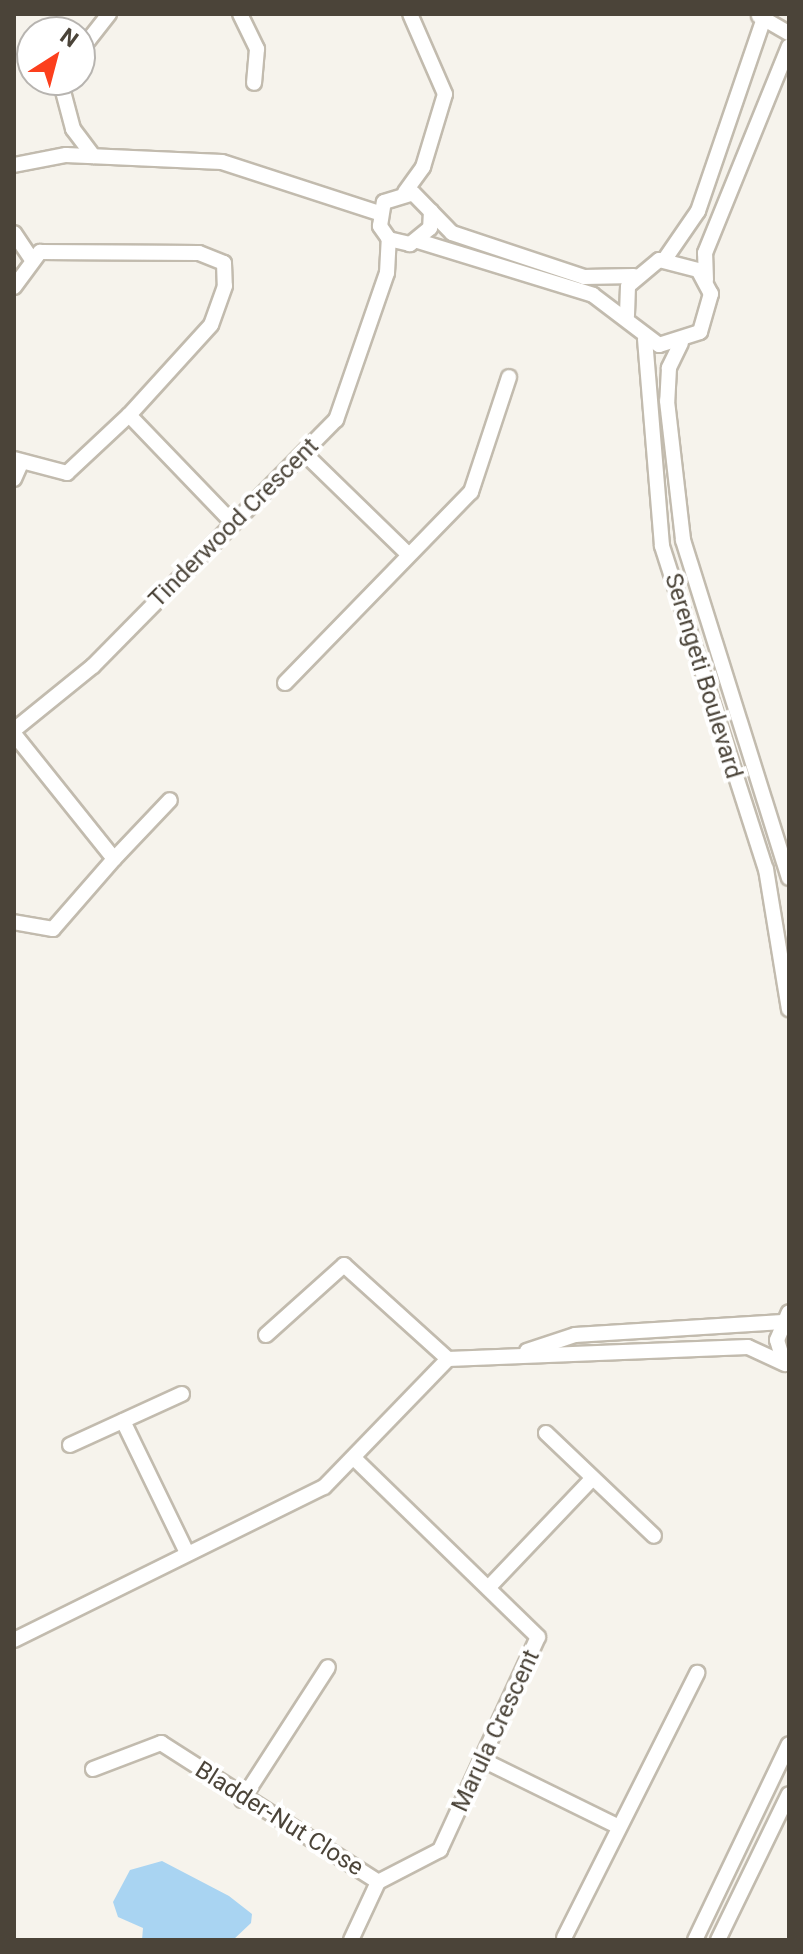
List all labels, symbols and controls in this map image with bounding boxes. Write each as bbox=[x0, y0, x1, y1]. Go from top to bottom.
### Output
north arrow bbox=[16, 16, 96, 96]
text: N bbox=[56, 23, 83, 52]
street label: Tinderwood Crescent bbox=[143, 432, 325, 614]
street label: Serengeti Boulevard bbox=[658, 570, 748, 782]
street label: Marula Crescent bbox=[446, 1645, 546, 1817]
street label: Bladder-Nut Close bbox=[190, 1756, 368, 1882]

